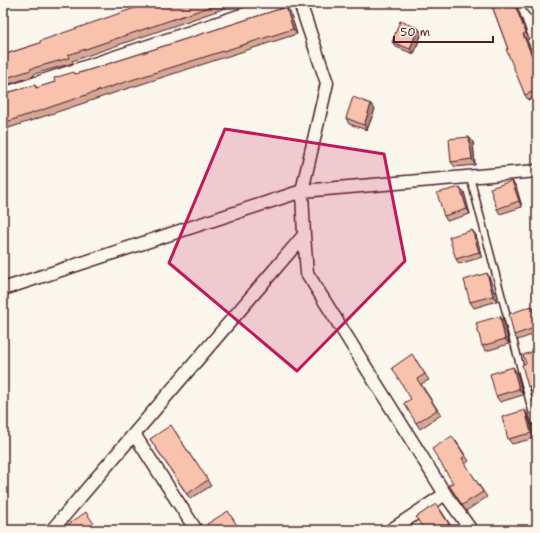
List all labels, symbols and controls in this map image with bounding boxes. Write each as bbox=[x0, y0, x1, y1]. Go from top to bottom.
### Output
scale bar bbox=[394, 18, 493, 44]
text: 50 m bbox=[400, 24, 430, 40]

